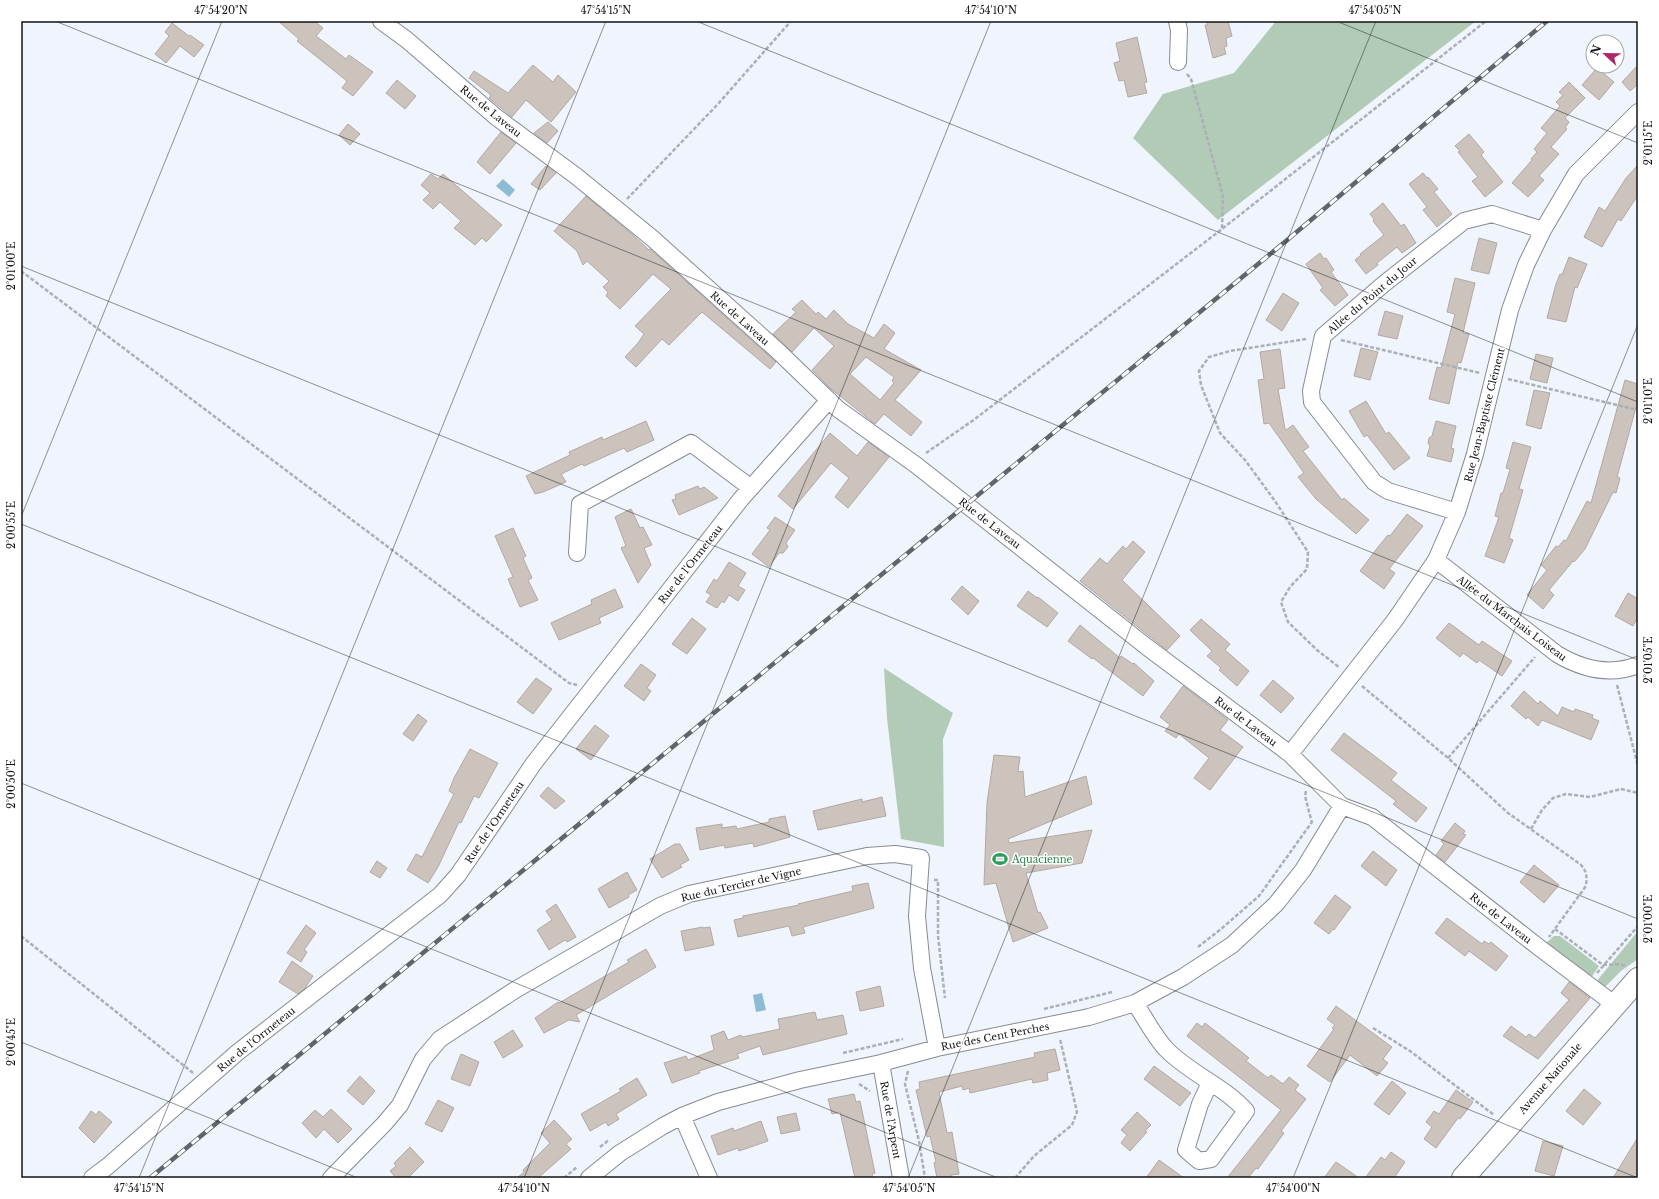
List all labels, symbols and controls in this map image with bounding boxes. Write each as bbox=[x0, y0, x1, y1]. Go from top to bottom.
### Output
text: 47°54'20"N bbox=[194, 4, 248, 17]
text: 47°54'15"N bbox=[581, 4, 631, 17]
text: 47°54'10"N bbox=[965, 4, 1017, 17]
text: 47°54'05"N bbox=[1348, 4, 1402, 17]
north arrow bbox=[1585, 34, 1625, 74]
text: N bbox=[1587, 42, 1604, 58]
street label: Rue de Laveau bbox=[457, 83, 524, 140]
text: 2°01'15"E bbox=[1642, 121, 1655, 165]
text: 2°01'00"E bbox=[5, 242, 18, 290]
street label: Allée du Point du Jour bbox=[1324, 254, 1420, 337]
street label: Rue de Laveau bbox=[707, 288, 772, 348]
street label: Rue Jean-Baptiste Clément bbox=[1462, 346, 1508, 484]
text: 2°01'10"E bbox=[1642, 378, 1655, 424]
street label: Rue de Laveau bbox=[956, 495, 1023, 552]
text: 2°00'55"E bbox=[5, 501, 18, 549]
street label: Rue de l'Ormeteau bbox=[656, 522, 725, 606]
street label: Allée du Marchais Loiseau bbox=[1453, 572, 1569, 664]
text: 2°01'05"E bbox=[1642, 636, 1655, 684]
street label: Rue de Laveau bbox=[1212, 694, 1280, 749]
text: 2°00'50"E bbox=[5, 759, 18, 809]
street label: Rue de l'Ormeteau bbox=[462, 778, 527, 866]
sports icon: Aquacienne bbox=[991, 850, 1009, 868]
place label: Aquacienne bbox=[1011, 853, 1073, 866]
street label: Rue du Tercier de Vigne bbox=[680, 864, 803, 905]
street label: Rue de Laveau bbox=[1467, 890, 1534, 947]
text: 2°01'00"E bbox=[1642, 895, 1655, 943]
street label: Rue de l'Ormeteau bbox=[215, 1004, 298, 1075]
text: 2°00'45"E bbox=[5, 1018, 18, 1066]
street label: Rue des Cent Perches bbox=[940, 1020, 1051, 1053]
street label: Avenue Nationale bbox=[1515, 1040, 1585, 1117]
street label: Rue de l'Arpent bbox=[877, 1080, 904, 1160]
text: 47°54'15"N bbox=[114, 1182, 164, 1195]
text: 47°54'10"N bbox=[498, 1182, 550, 1195]
text: 47°54'05"N bbox=[882, 1182, 936, 1195]
text: 47°54'00"N bbox=[1266, 1182, 1320, 1195]

